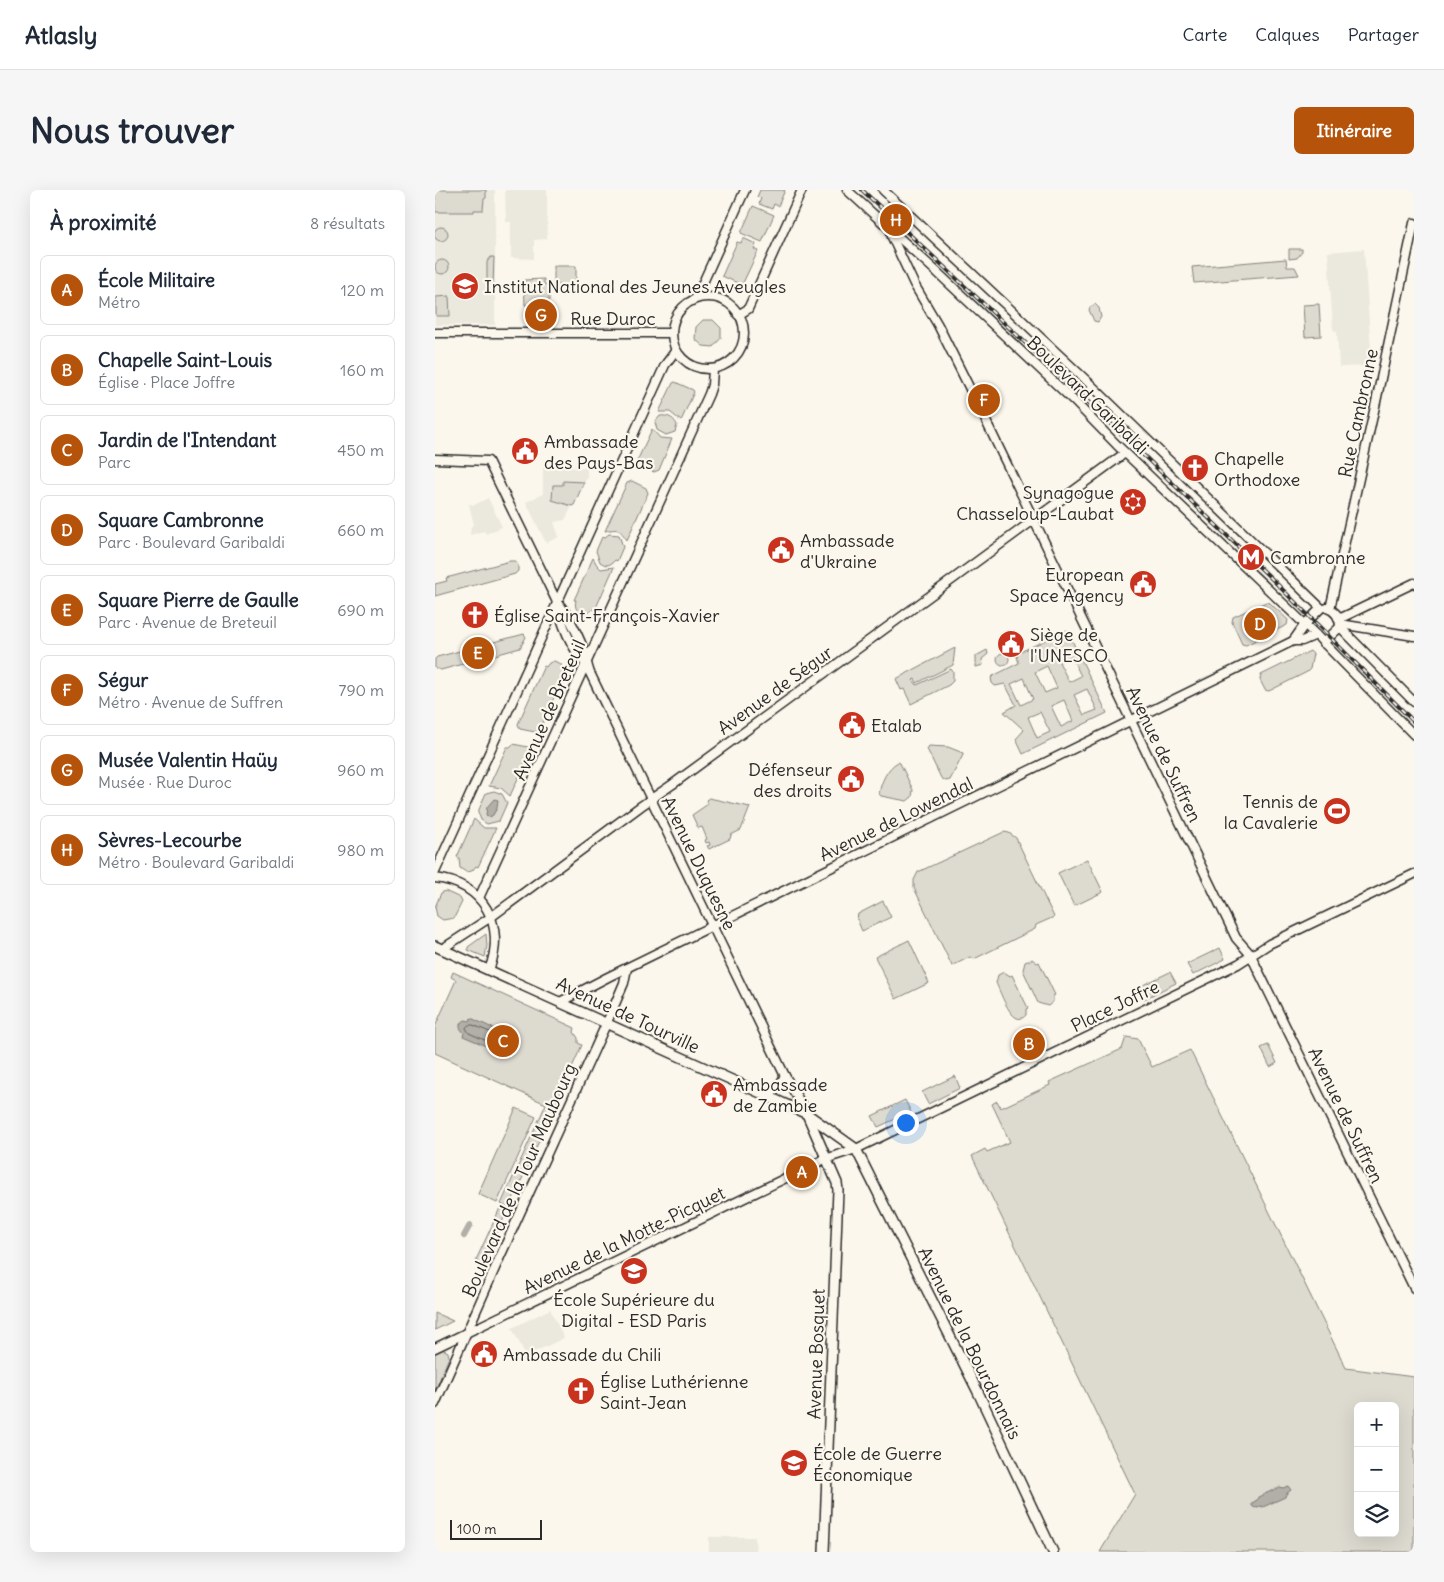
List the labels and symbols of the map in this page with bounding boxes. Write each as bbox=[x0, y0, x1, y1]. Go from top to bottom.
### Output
pin: H bbox=[880, 201, 912, 239]
school or university icon: Institut National des Jeunes Aveugles bbox=[450, 271, 480, 301]
place label: Institut National des Jeunes Aveugles bbox=[484, 275, 786, 298]
pin: G bbox=[525, 296, 557, 334]
street label: Rue Duroc bbox=[570, 307, 656, 330]
street label: Boulevard Garibaldi bbox=[1022, 331, 1154, 459]
street label: Rue Cambronne bbox=[1333, 346, 1383, 480]
pin: F bbox=[968, 381, 1000, 419]
place label: Ambassade des Pays-Bas bbox=[544, 430, 653, 474]
public building icon: Ambassade des Pays-Bas bbox=[510, 436, 540, 466]
place label: Chapelle Orthodoxe bbox=[1214, 447, 1300, 491]
church icon: Chapelle Orthodoxe bbox=[1180, 453, 1210, 483]
place label: Synagogue Chasseloup-Laubat bbox=[956, 481, 1114, 525]
synagogue icon: Synagogue Chasseloup-Laubat bbox=[1118, 487, 1148, 517]
place label: Ambassade d'Ukraine bbox=[800, 529, 894, 573]
public building icon: Ambassade d'Ukraine bbox=[766, 535, 796, 565]
metro station icon: Cambronne bbox=[1236, 542, 1266, 572]
place label: Cambronne bbox=[1270, 546, 1366, 569]
place label: European Space Agency bbox=[1010, 563, 1124, 607]
public building icon: European Space Agency bbox=[1128, 569, 1158, 599]
church icon: Église Saint-François-Xavier bbox=[460, 600, 490, 630]
place label: Église Saint-François-Xavier bbox=[494, 604, 720, 627]
pin: D bbox=[1244, 605, 1276, 643]
place label: Siège de l'UNESCO bbox=[1030, 623, 1108, 667]
public building icon: Siège de l'UNESCO bbox=[996, 629, 1026, 659]
pin: E bbox=[462, 634, 494, 672]
street label: Avenue de Breteuil bbox=[508, 636, 590, 784]
street label: Avenue de Ségur bbox=[713, 640, 838, 739]
street label: Avenue de Suffren bbox=[1121, 682, 1207, 826]
public building icon: Etalab bbox=[837, 710, 867, 740]
place label: Etalab bbox=[871, 714, 922, 737]
place label: Défenseur des droits bbox=[748, 758, 833, 802]
public building icon: Défenseur des droits bbox=[836, 764, 866, 794]
street label: Avenue de Lowendal bbox=[815, 772, 977, 866]
place label: Tennis de la Cavalerie bbox=[1224, 790, 1318, 834]
street label: Avenue Duquesne bbox=[657, 792, 741, 934]
sports icon: Tennis de la Cavalerie bbox=[1322, 796, 1352, 826]
street label: Avenue de Tourville bbox=[553, 972, 703, 1058]
street label: Place Joffre bbox=[1067, 975, 1163, 1037]
pin: C bbox=[487, 1022, 519, 1060]
pin: B bbox=[1013, 1025, 1045, 1063]
street label: Avenue de Suffren bbox=[1303, 1043, 1389, 1187]
street label: Boulevard de la Tour Maubourg bbox=[457, 1059, 581, 1301]
place label: Ambassade de Zambie bbox=[733, 1073, 827, 1117]
public building icon: Ambassade de Zambie bbox=[699, 1079, 729, 1109]
your location bbox=[893, 1110, 919, 1136]
pin: A bbox=[786, 1153, 818, 1191]
street label: Avenue de la Motte-Picquet bbox=[519, 1181, 729, 1299]
street label: Avenue de la Bourdonnais bbox=[913, 1243, 1027, 1443]
school or university icon: École Supérieure du Digital - ESD Paris bbox=[619, 1256, 649, 1286]
place label: École Supérieure du Digital - ESD Paris bbox=[553, 1288, 715, 1332]
street label: Avenue Bosquet bbox=[802, 1288, 830, 1420]
public building icon: Ambassade du Chili bbox=[469, 1339, 499, 1369]
place label: Ambassade du Chili bbox=[503, 1343, 661, 1366]
place label: Église Luthérienne Saint-Jean bbox=[600, 1370, 748, 1414]
church icon: Église Luthérienne Saint-Jean bbox=[566, 1376, 596, 1406]
place label: École de Guerre Économique bbox=[813, 1442, 942, 1486]
school or university icon: École de Guerre Économique bbox=[779, 1448, 809, 1478]
scale bar bbox=[450, 1517, 543, 1540]

